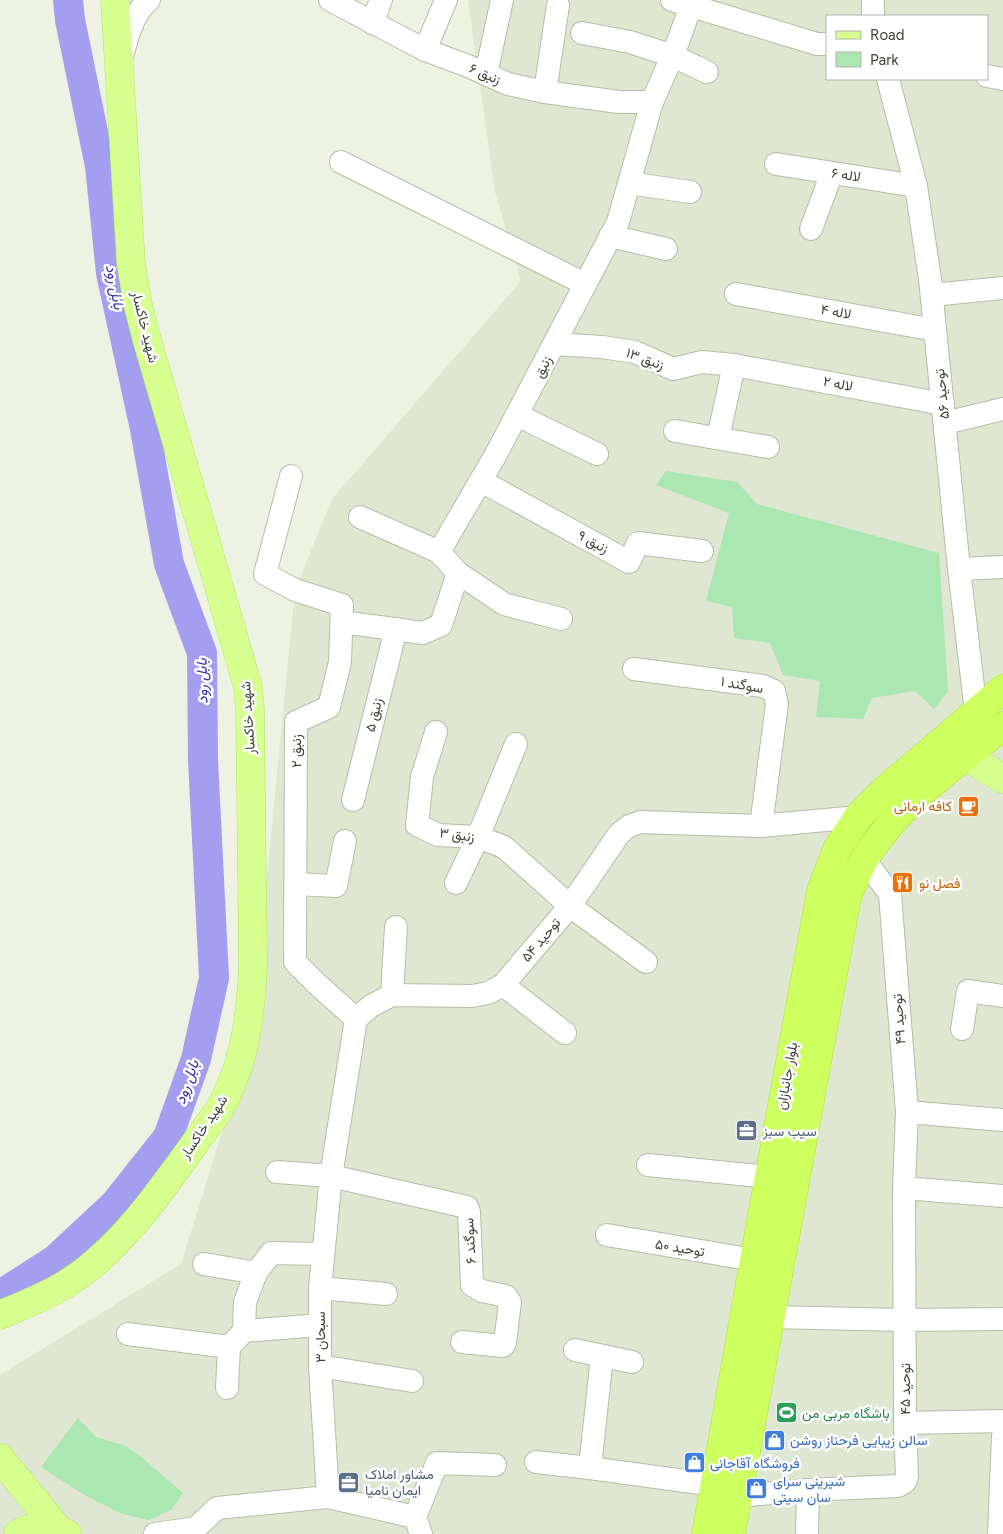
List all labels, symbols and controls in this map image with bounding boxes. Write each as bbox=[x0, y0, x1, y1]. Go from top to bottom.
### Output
legend bbox=[826, 15, 988, 80]
text: Road bbox=[870, 26, 905, 44]
text: Park bbox=[870, 51, 899, 69]
street label: زنبق ۶ bbox=[467, 60, 504, 89]
street label: لاله ۶ bbox=[830, 164, 862, 186]
water label: بابل رود bbox=[102, 263, 128, 312]
street label: شهید خاکسار bbox=[128, 288, 162, 365]
street label: لاله ۴ bbox=[819, 301, 853, 323]
street label: زنبق ۱۳ bbox=[624, 344, 667, 374]
street label: زنبق bbox=[530, 353, 556, 381]
street label: توحید ۵۶ bbox=[931, 368, 953, 420]
street label: لاله ۲ bbox=[822, 373, 854, 395]
street label: زنبق ۹ bbox=[575, 527, 612, 557]
water label: بابل رود bbox=[193, 658, 211, 704]
street label: سوگند ۱ bbox=[719, 673, 765, 697]
street label: شهید خاکسار bbox=[237, 681, 259, 756]
street label: زنبق ۵ bbox=[362, 696, 386, 734]
street label: زنبق ۲ bbox=[288, 734, 305, 768]
cafe icon: کافه ارمانی bbox=[956, 794, 980, 818]
place label: کافه ارمانی bbox=[894, 798, 952, 815]
street label: زنبق ۳ bbox=[438, 824, 476, 846]
restaurant icon: فصل نو bbox=[891, 871, 915, 895]
place label: فصل نو bbox=[919, 875, 961, 892]
street label: توحید ۵۴ bbox=[518, 915, 564, 965]
street label: توحید ۴۹ bbox=[889, 993, 909, 1045]
street label: بلوار جانبازان bbox=[773, 1041, 801, 1111]
water label: بابل رود bbox=[171, 1057, 203, 1106]
street label: شهید خاکسار bbox=[176, 1092, 232, 1163]
office icon: سیب سبز bbox=[735, 1119, 759, 1143]
place label: سیب سبز bbox=[762, 1123, 817, 1140]
street label: سوگند ۶ bbox=[460, 1218, 480, 1264]
street label: توحید ۵۰ bbox=[654, 1236, 706, 1260]
street label: سبحان ۳ bbox=[312, 1311, 329, 1363]
street label: توحید ۴۵ bbox=[897, 1363, 914, 1415]
sports icon: باشگاه مربی من bbox=[774, 1401, 798, 1425]
place label: باشگاه مربی من bbox=[802, 1405, 890, 1422]
shop icon: سالن زیبایی فرحناز روشن bbox=[762, 1428, 786, 1452]
place label: سالن زیبایی فرحناز روشن bbox=[790, 1432, 927, 1449]
shop icon: فروشگاه آقاجانی bbox=[682, 1451, 706, 1475]
place label: فروشگاه آقاجانی bbox=[710, 1455, 800, 1472]
place label: مشاور املاک ایمان نامیا bbox=[365, 1466, 434, 1499]
office icon: مشاور املاک ایمان نامیا bbox=[337, 1470, 361, 1494]
place label: شیرینی سرای سان سیتی bbox=[773, 1473, 845, 1506]
shop icon: شیرینی سرای سان سیتی bbox=[745, 1477, 769, 1501]

